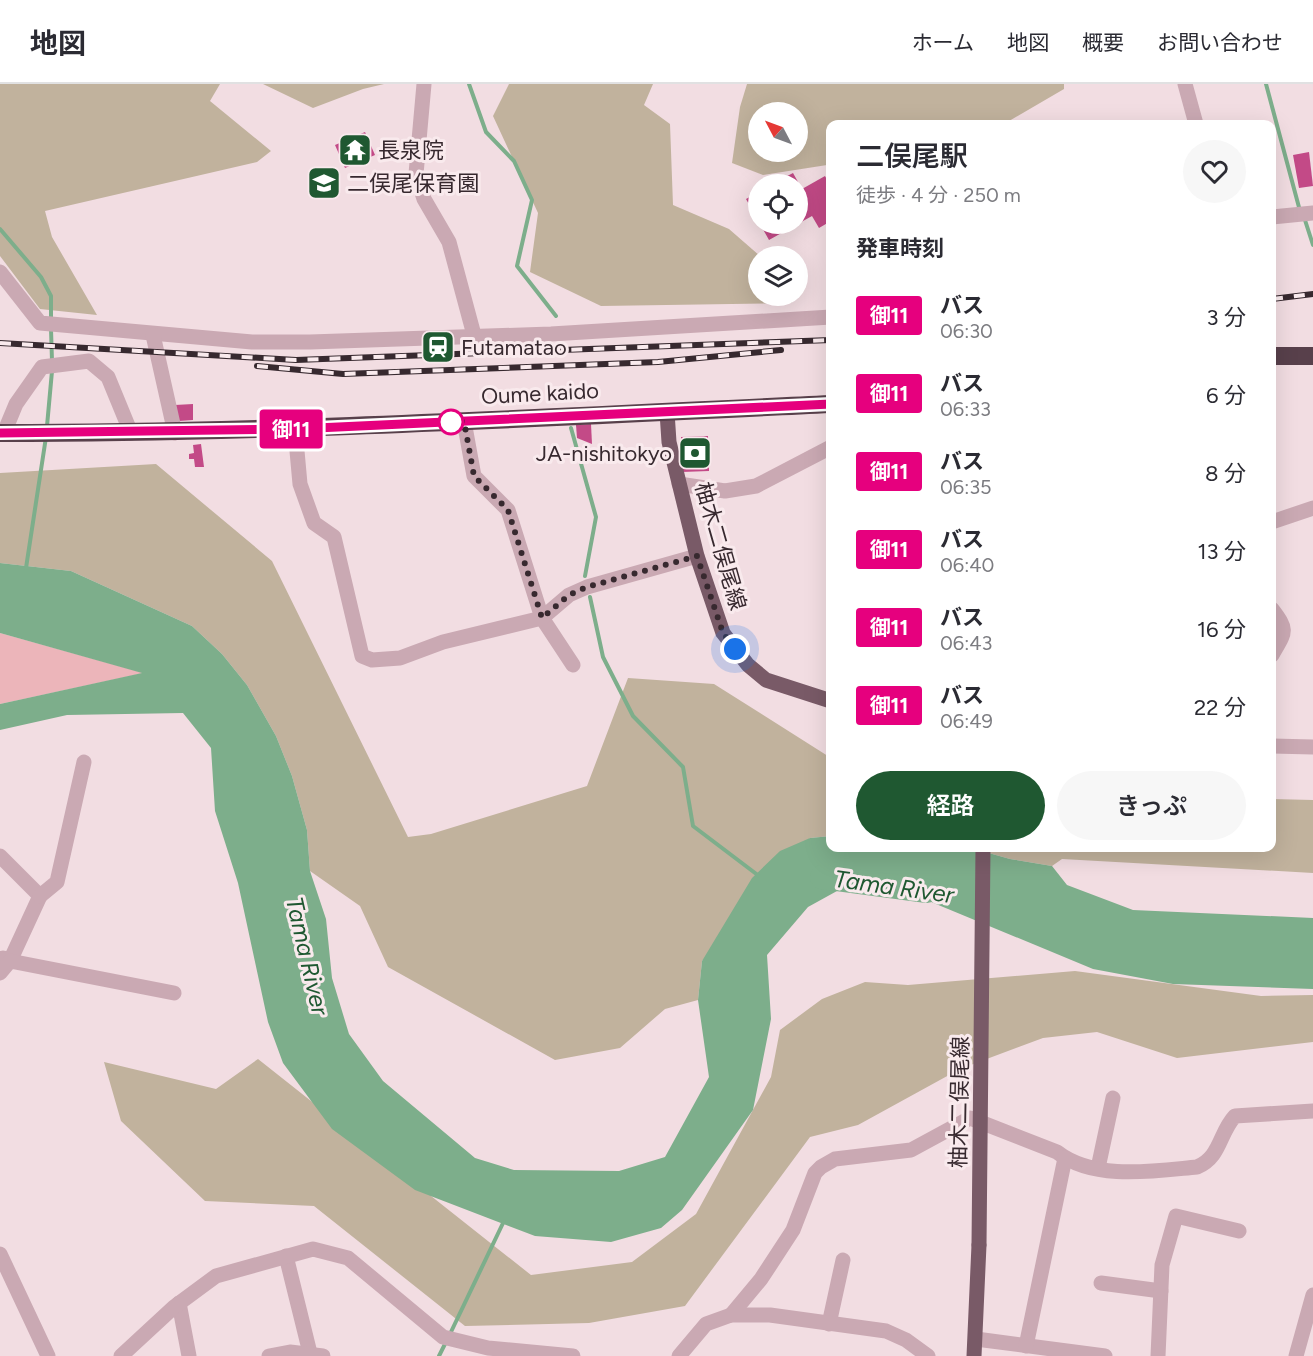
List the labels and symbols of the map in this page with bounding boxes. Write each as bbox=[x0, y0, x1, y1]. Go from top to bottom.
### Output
north arrow bbox=[748, 102, 808, 162]
temple icon: 長泉院 bbox=[337, 132, 373, 168]
place label: 長泉院 bbox=[378, 137, 444, 164]
school or university icon: 二俣尾保育園 bbox=[306, 165, 342, 201]
place label: 二俣尾保育園 bbox=[347, 170, 479, 197]
station icon: Futamatao bbox=[420, 329, 456, 365]
place label: Futamatao bbox=[461, 334, 567, 361]
street label: Oume kaido bbox=[480, 377, 600, 410]
unlabelled marker bbox=[438, 409, 464, 435]
line badge: 御11 bbox=[256, 410, 326, 448]
bank icon: JA-nishitokyo bbox=[677, 435, 713, 471]
place label: JA-nishitokyo bbox=[536, 440, 672, 467]
street label: 柚木二俣尾線 bbox=[689, 479, 752, 613]
your location bbox=[720, 634, 750, 664]
water label: Tama River bbox=[832, 864, 957, 909]
water label: Tama River bbox=[280, 894, 335, 1019]
street label: 柚木二俣尾線 bbox=[945, 1036, 974, 1168]

